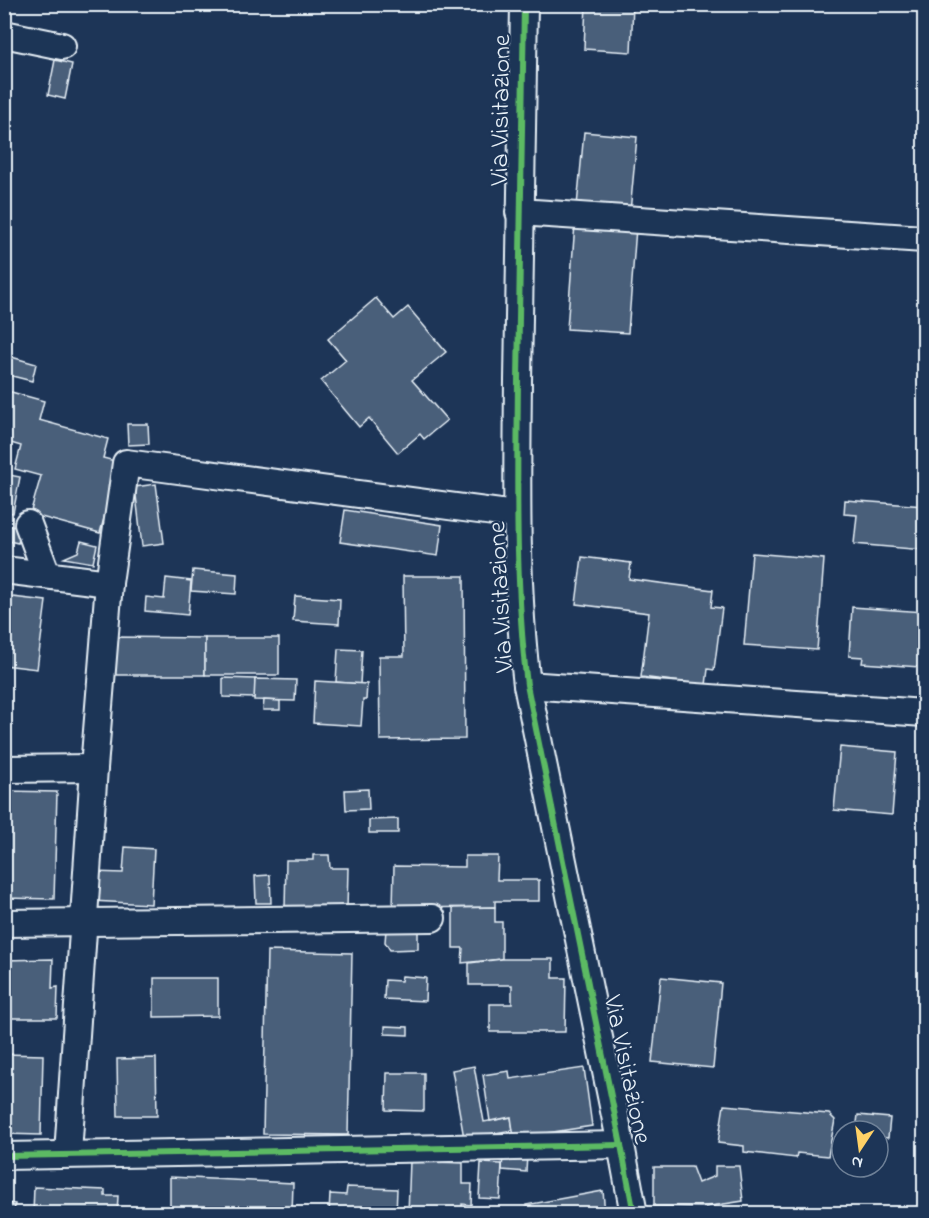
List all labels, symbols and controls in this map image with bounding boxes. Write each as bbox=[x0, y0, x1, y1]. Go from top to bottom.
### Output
street label: Via Visitazione bbox=[482, 34, 522, 187]
street label: Via Visitazione bbox=[479, 520, 525, 674]
street label: Via Visitazione bbox=[591, 991, 660, 1148]
north arrow bbox=[830, 1119, 890, 1179]
text: N bbox=[849, 1149, 865, 1175]

